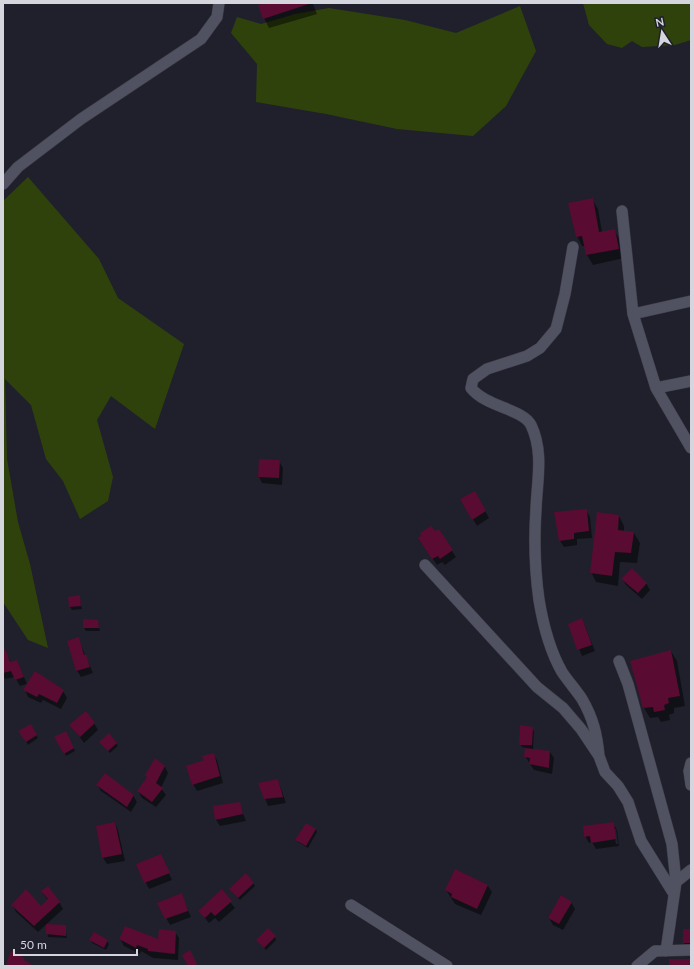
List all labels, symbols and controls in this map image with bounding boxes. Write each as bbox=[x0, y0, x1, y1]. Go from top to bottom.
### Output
north arrow bbox=[642, 12, 682, 52]
text: N bbox=[654, 14, 665, 29]
scale bar bbox=[14, 931, 137, 957]
text: 50 m bbox=[20, 937, 47, 952]

